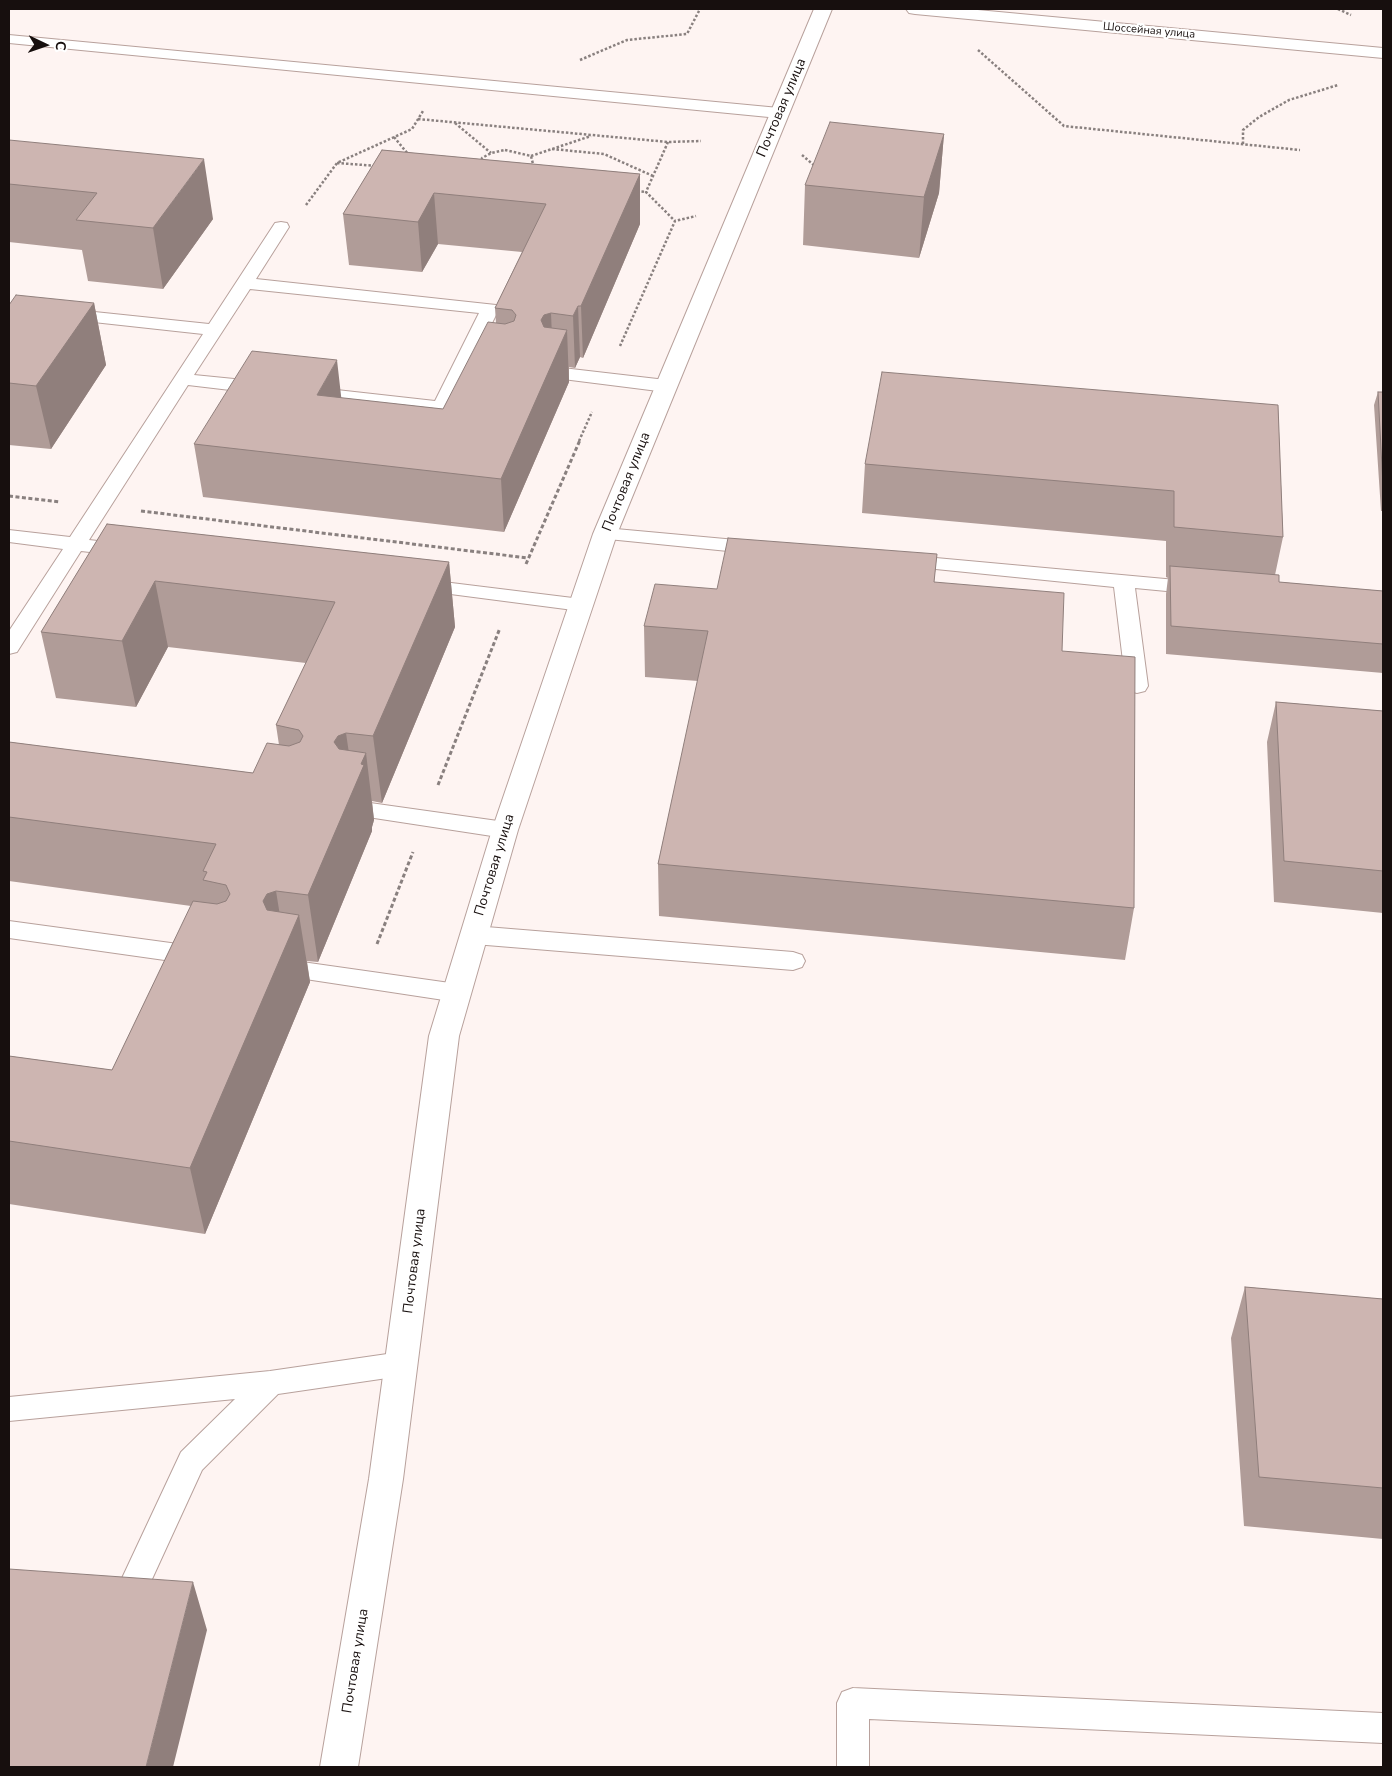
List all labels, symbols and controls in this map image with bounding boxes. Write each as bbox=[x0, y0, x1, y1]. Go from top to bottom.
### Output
north arrow bbox=[20, 20, 70, 70]
street label: Шоссейная улица bbox=[1102, 20, 1196, 42]
text: С bbox=[51, 41, 70, 51]
street label: Почтовая улица bbox=[754, 56, 810, 160]
street label: Почтовая улица bbox=[599, 430, 655, 534]
street label: Почтовая улица bbox=[472, 812, 518, 918]
street label: Почтовая улица bbox=[400, 1207, 430, 1315]
street label: Почтовая улица bbox=[339, 1607, 373, 1715]

